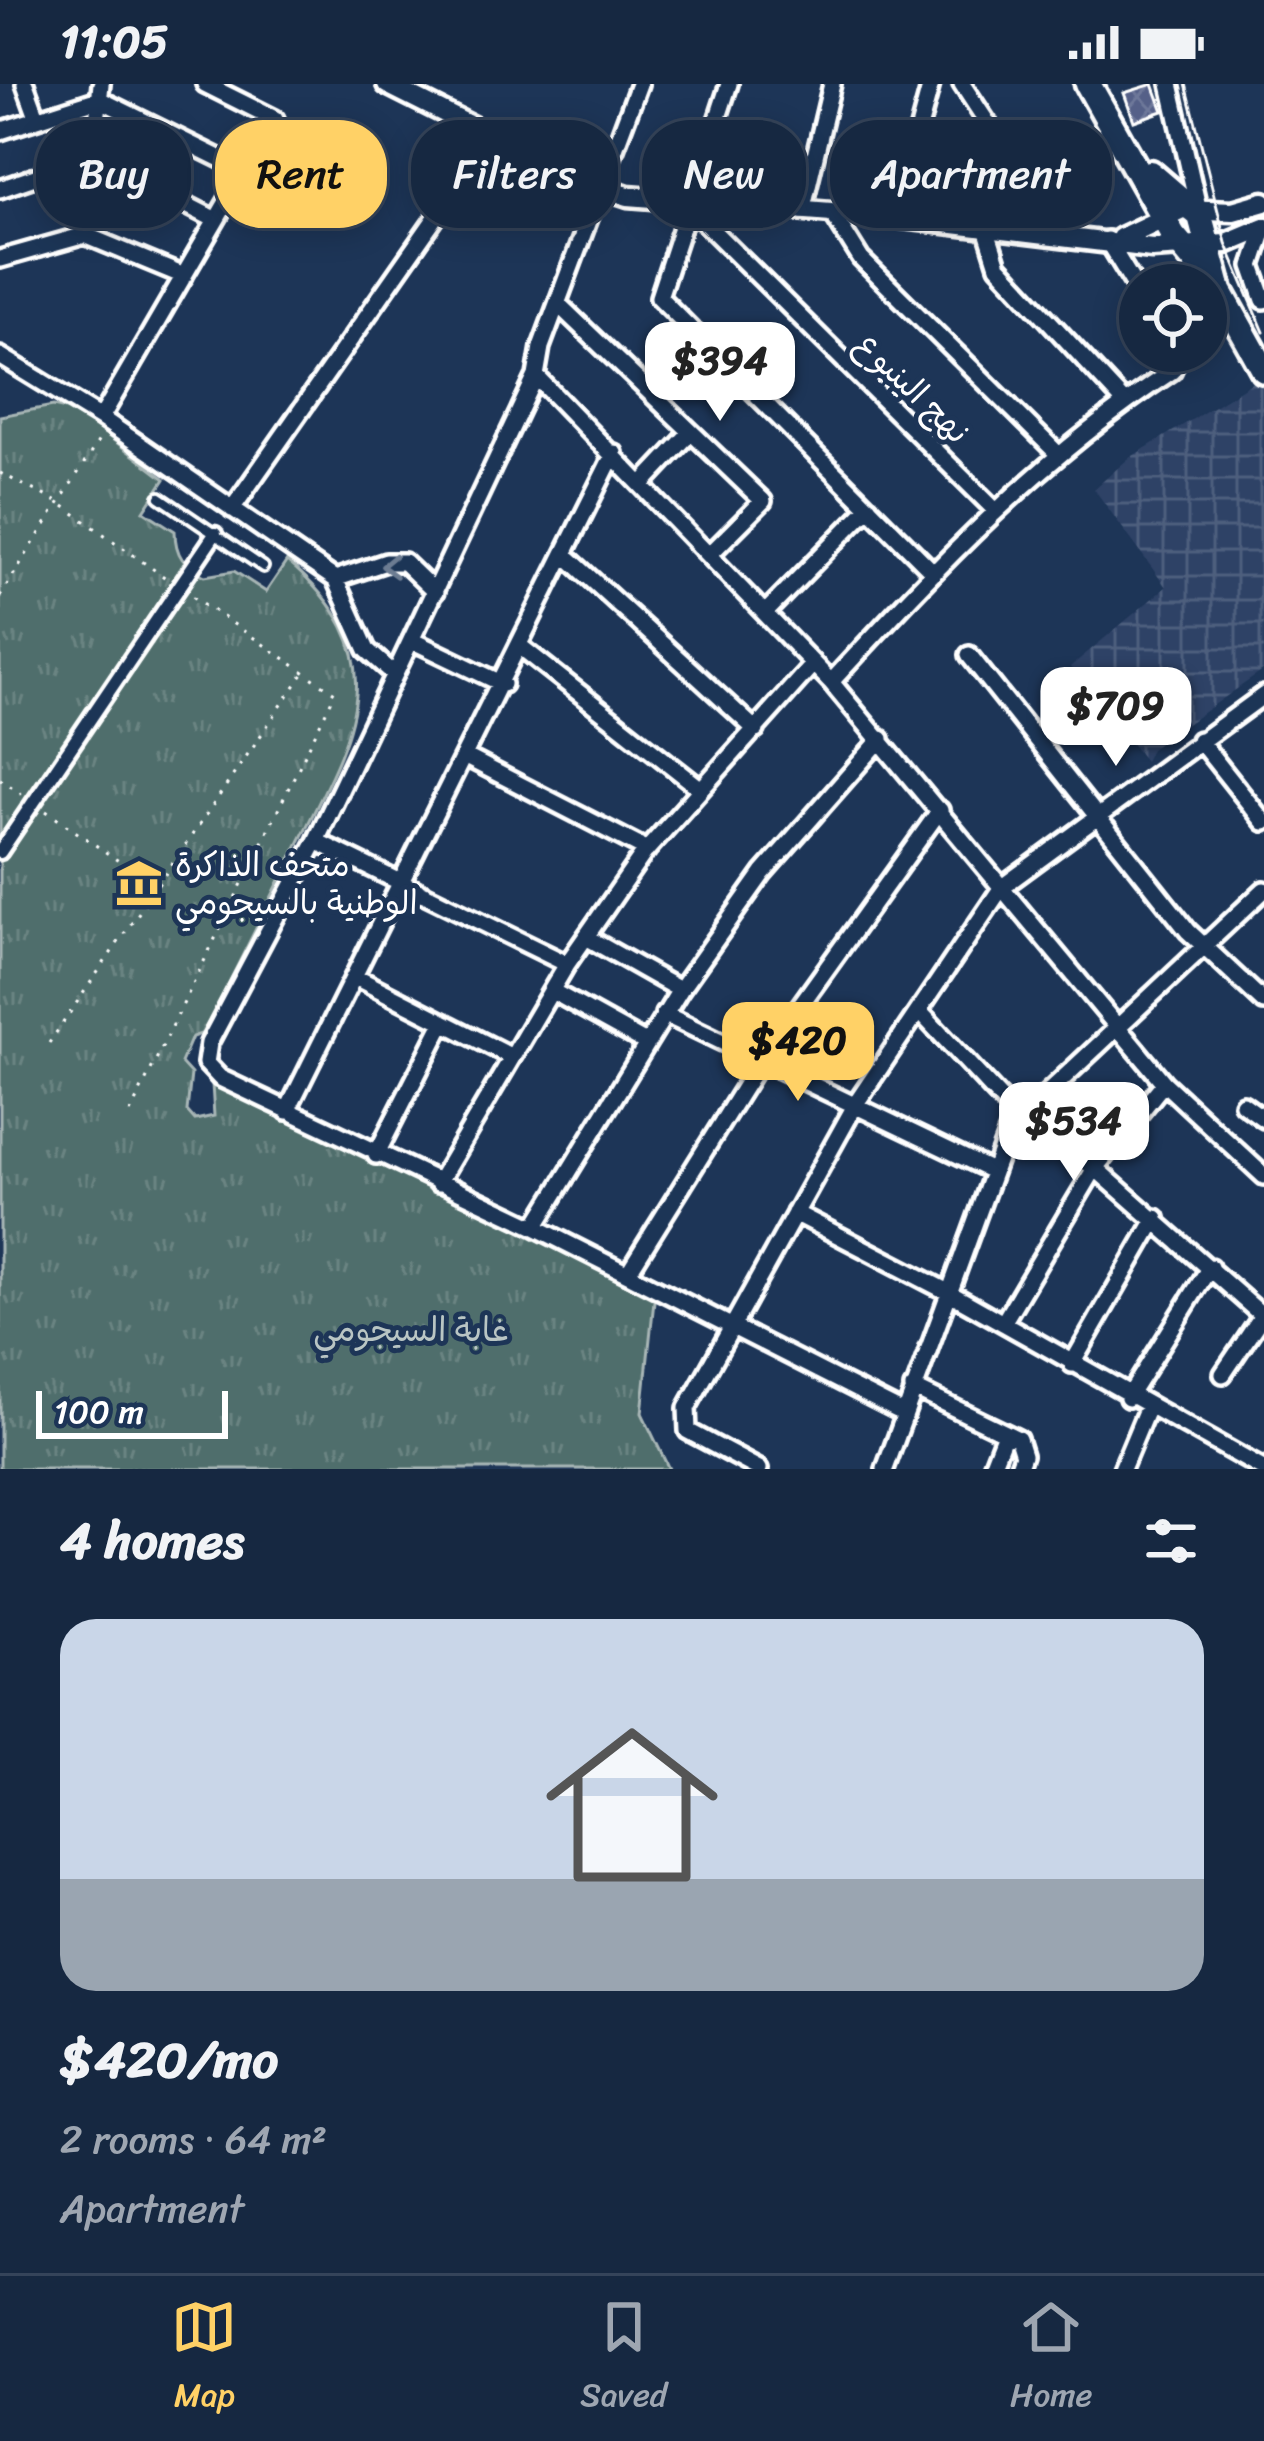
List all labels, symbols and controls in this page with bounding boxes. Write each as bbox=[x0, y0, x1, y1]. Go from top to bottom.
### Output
text: 11:05 bbox=[60, 2, 168, 82]
chip: Buy bbox=[36, 120, 191, 228]
chip: Rent bbox=[215, 120, 387, 228]
chip: Filters bbox=[411, 120, 618, 228]
chip: New bbox=[642, 120, 806, 228]
chip: Apartment bbox=[830, 120, 1112, 228]
map controls bbox=[1119, 264, 1227, 372]
button: locate bbox=[1119, 264, 1227, 372]
street label: نهج الينبوع bbox=[840, 317, 984, 459]
pin: $394 bbox=[649, 322, 791, 424]
text: $394 bbox=[672, 326, 768, 395]
one-way arrow bbox=[380, 552, 398, 578]
pin: $709 bbox=[1045, 667, 1187, 769]
text: $709 bbox=[1067, 671, 1165, 740]
place label: متحف الذاكرة الوطنية بالسيجومي bbox=[175, 836, 418, 932]
museum icon: متحف الذاكرة الوطنية بالسيجومي bbox=[114, 858, 164, 908]
pin: $420 bbox=[727, 1002, 869, 1104]
text: $420 bbox=[749, 1006, 847, 1075]
pin: $534 bbox=[1003, 1082, 1145, 1184]
text: $534 bbox=[1026, 1086, 1122, 1155]
park label: غابة السيجومي bbox=[313, 1301, 509, 1359]
text: 100 m bbox=[54, 1383, 144, 1441]
scale bar bbox=[36, 1385, 228, 1438]
text: 4 homes bbox=[60, 1496, 244, 1586]
icon: filters bbox=[1138, 1508, 1204, 1574]
icon: home bbox=[524, 1697, 740, 1913]
text: $420/mo bbox=[60, 2015, 278, 2105]
text: 2 rooms · 64 m² bbox=[60, 2105, 327, 2174]
text: Apartment bbox=[60, 2174, 244, 2243]
tab: Map bbox=[171, 2294, 237, 2424]
tab: Saved bbox=[580, 2294, 667, 2424]
tab: Home bbox=[1010, 2294, 1093, 2424]

